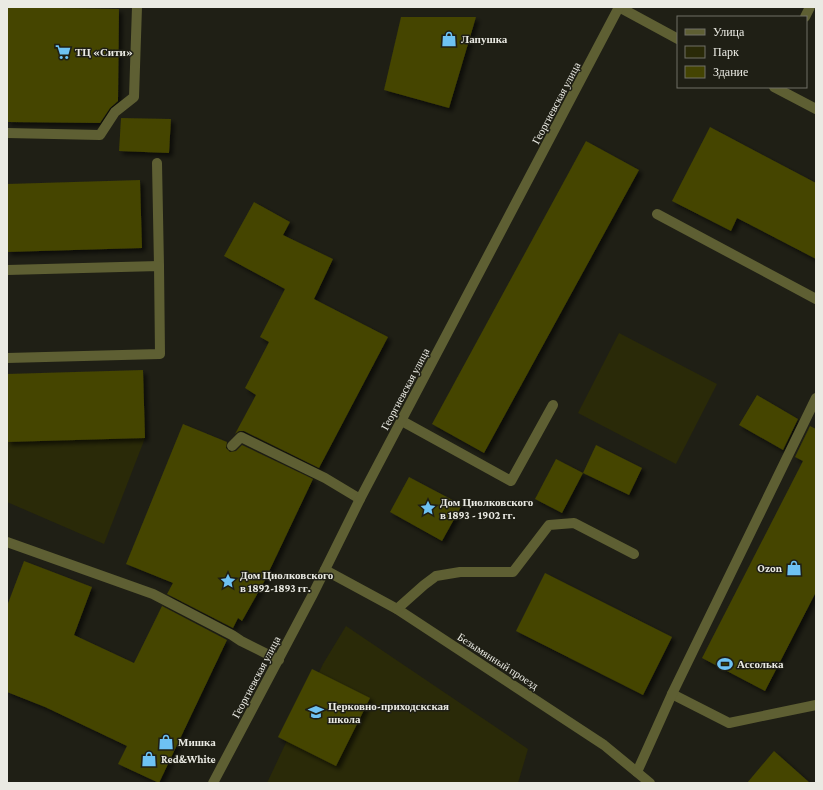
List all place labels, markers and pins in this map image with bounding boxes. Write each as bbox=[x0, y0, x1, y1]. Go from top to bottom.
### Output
shop icon: Лапушка bbox=[440, 30, 458, 48]
place label: Лапушка bbox=[461, 33, 508, 45]
supermarket icon: ТЦ «Сити» bbox=[54, 43, 72, 61]
place label: ТЦ «Сити» bbox=[75, 46, 133, 58]
place label: Дом Циолковского в 1893 - 1902 гг. bbox=[440, 496, 534, 521]
place icon: Дом Циолковского в 1893 - 1902 гг. bbox=[419, 499, 437, 517]
shop icon: Ozon bbox=[785, 559, 803, 577]
place label: Ozon bbox=[757, 562, 783, 574]
place label: Дом Циолковского в 1892-1893 гг. bbox=[240, 569, 334, 594]
place icon: Дом Циолковского в 1892-1893 гг. bbox=[219, 572, 237, 590]
sports icon: Ассолька bbox=[716, 655, 734, 673]
place label: Ассолька bbox=[737, 658, 784, 670]
place label: Церковно-приходскская школа bbox=[328, 700, 449, 725]
school or university icon: Церковно-приходскская школа bbox=[307, 703, 325, 721]
shop icon: Мишка bbox=[157, 733, 175, 751]
place label: Мишка bbox=[178, 736, 216, 748]
shop icon: Red&White bbox=[140, 750, 158, 768]
place label: Red&White bbox=[161, 753, 216, 765]

